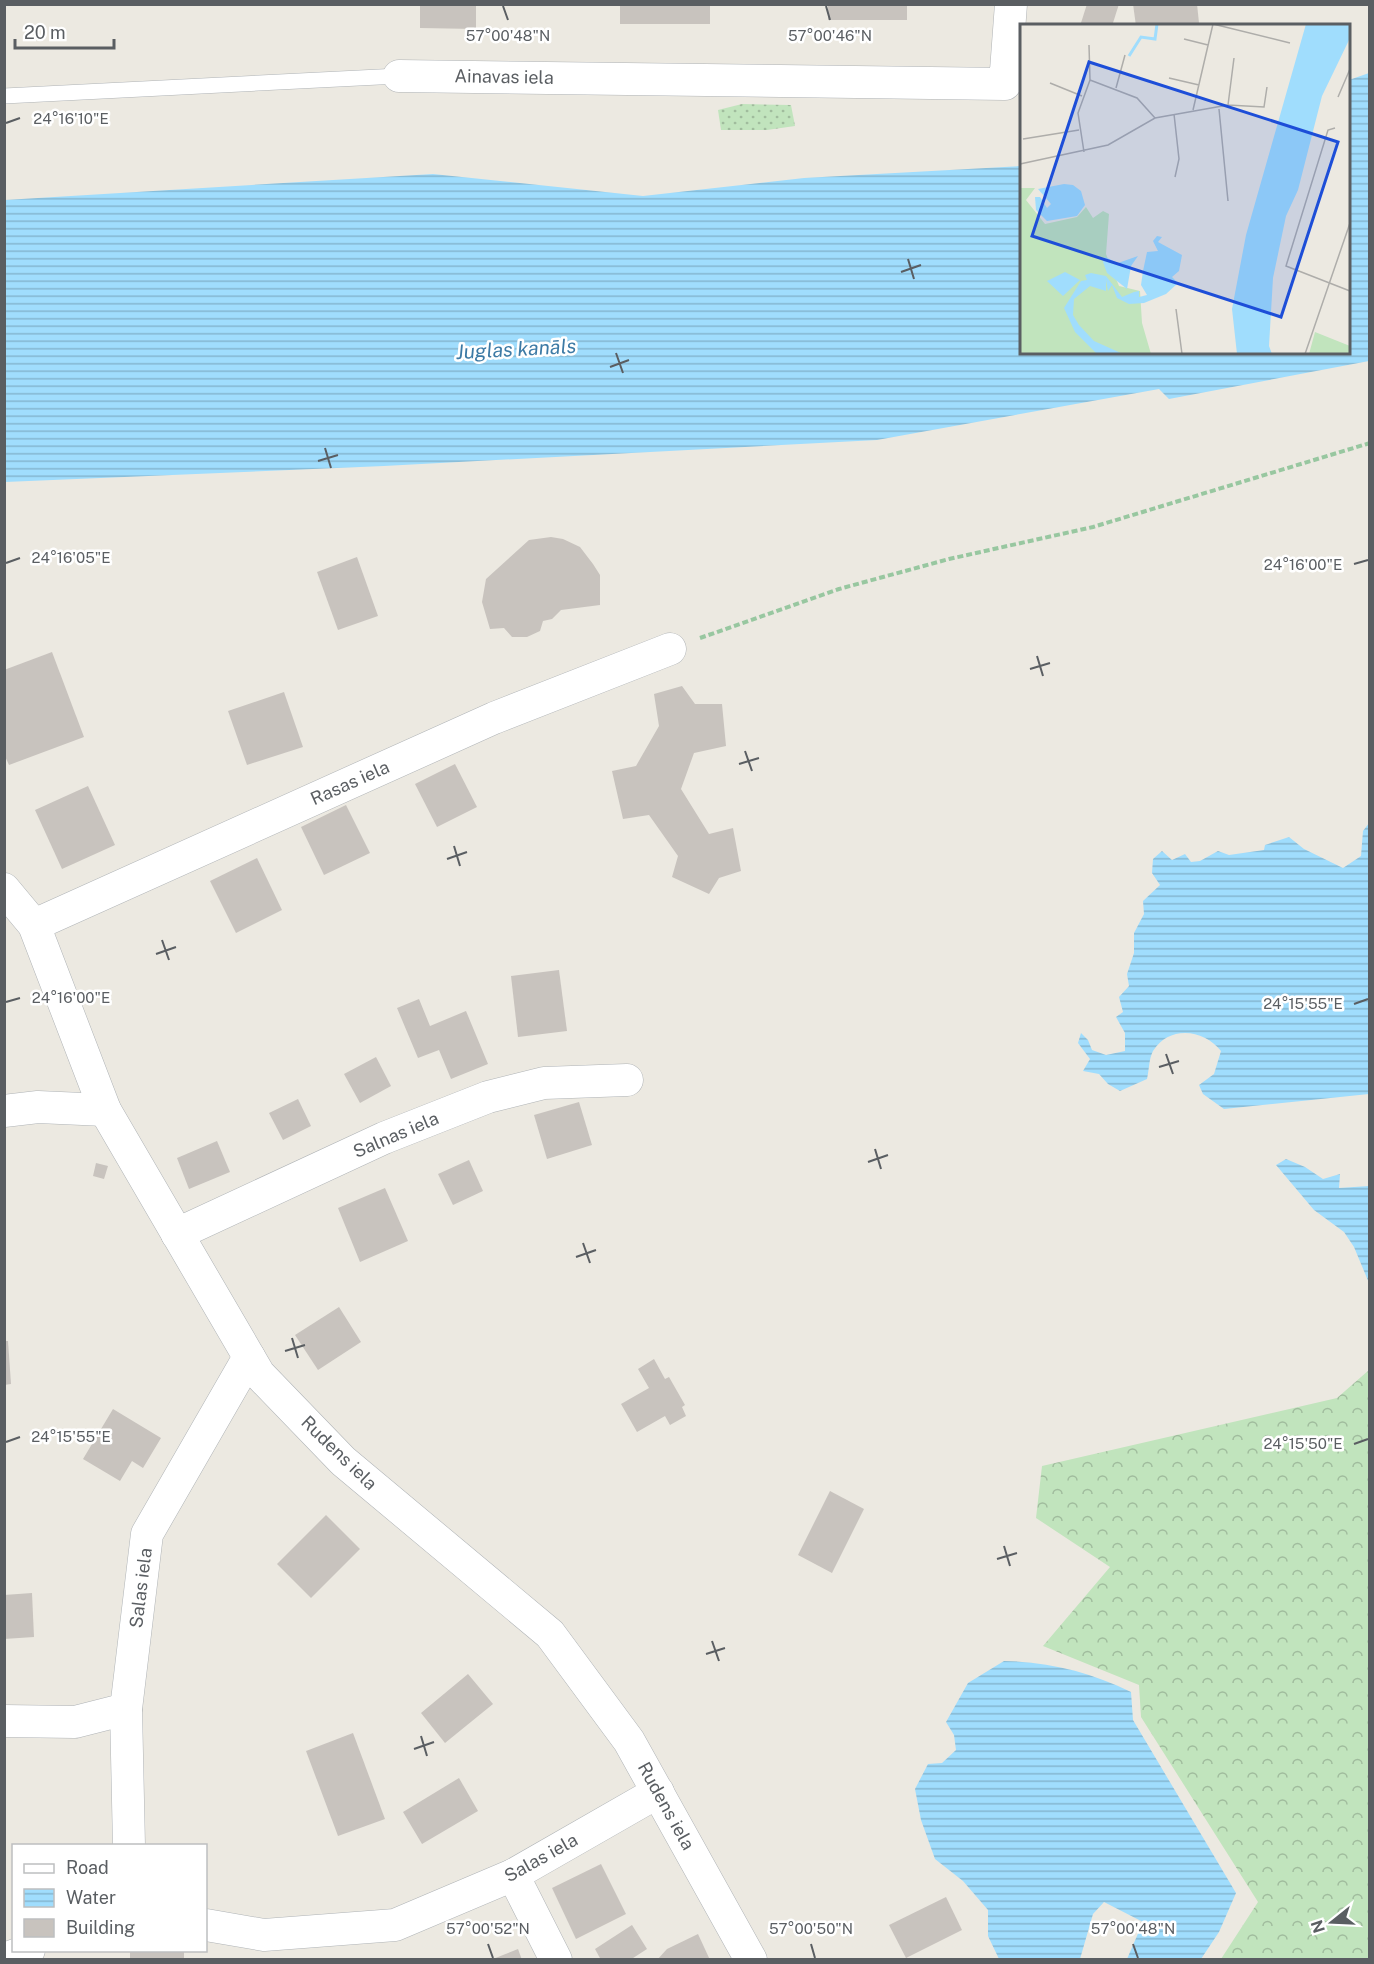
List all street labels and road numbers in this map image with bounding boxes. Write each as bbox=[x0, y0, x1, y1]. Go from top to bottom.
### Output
street label: Ainavas iela bbox=[454, 65, 554, 88]
street label: Rasas iela bbox=[307, 756, 393, 809]
street label: Salnas iela bbox=[350, 1107, 442, 1162]
street label: Rudens iela bbox=[297, 1411, 382, 1494]
street label: Salas iela bbox=[125, 1547, 156, 1629]
street label: Rudens iela bbox=[634, 1758, 699, 1853]
street label: Salas iela bbox=[500, 1829, 581, 1886]

